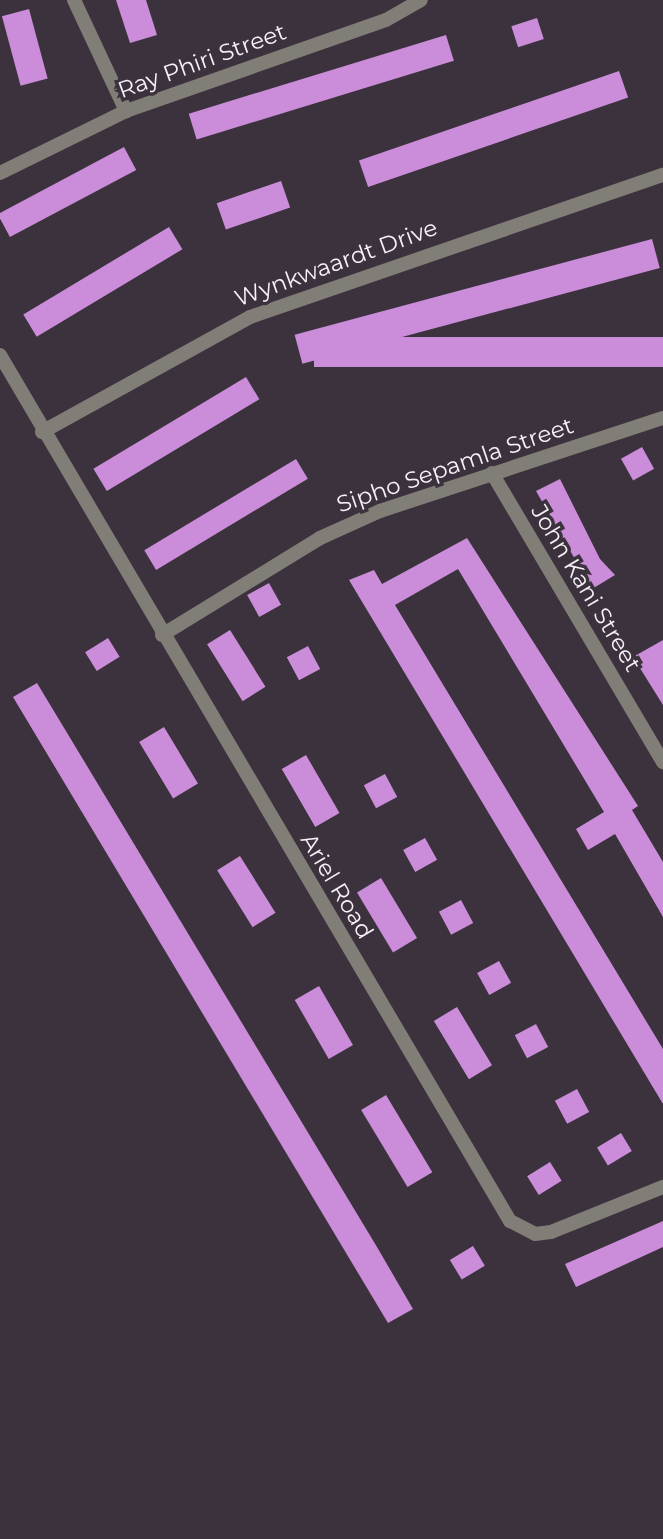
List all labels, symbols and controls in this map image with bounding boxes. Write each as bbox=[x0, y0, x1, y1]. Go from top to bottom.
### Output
street label: Ray Phiri Street bbox=[114, 18, 290, 104]
street label: Wynkwaardt Drive bbox=[231, 214, 441, 312]
street label: Sipho Sepamla Street bbox=[333, 411, 577, 519]
street label: John Kani Street bbox=[525, 499, 647, 677]
street label: Ariel Road bbox=[295, 828, 379, 944]

